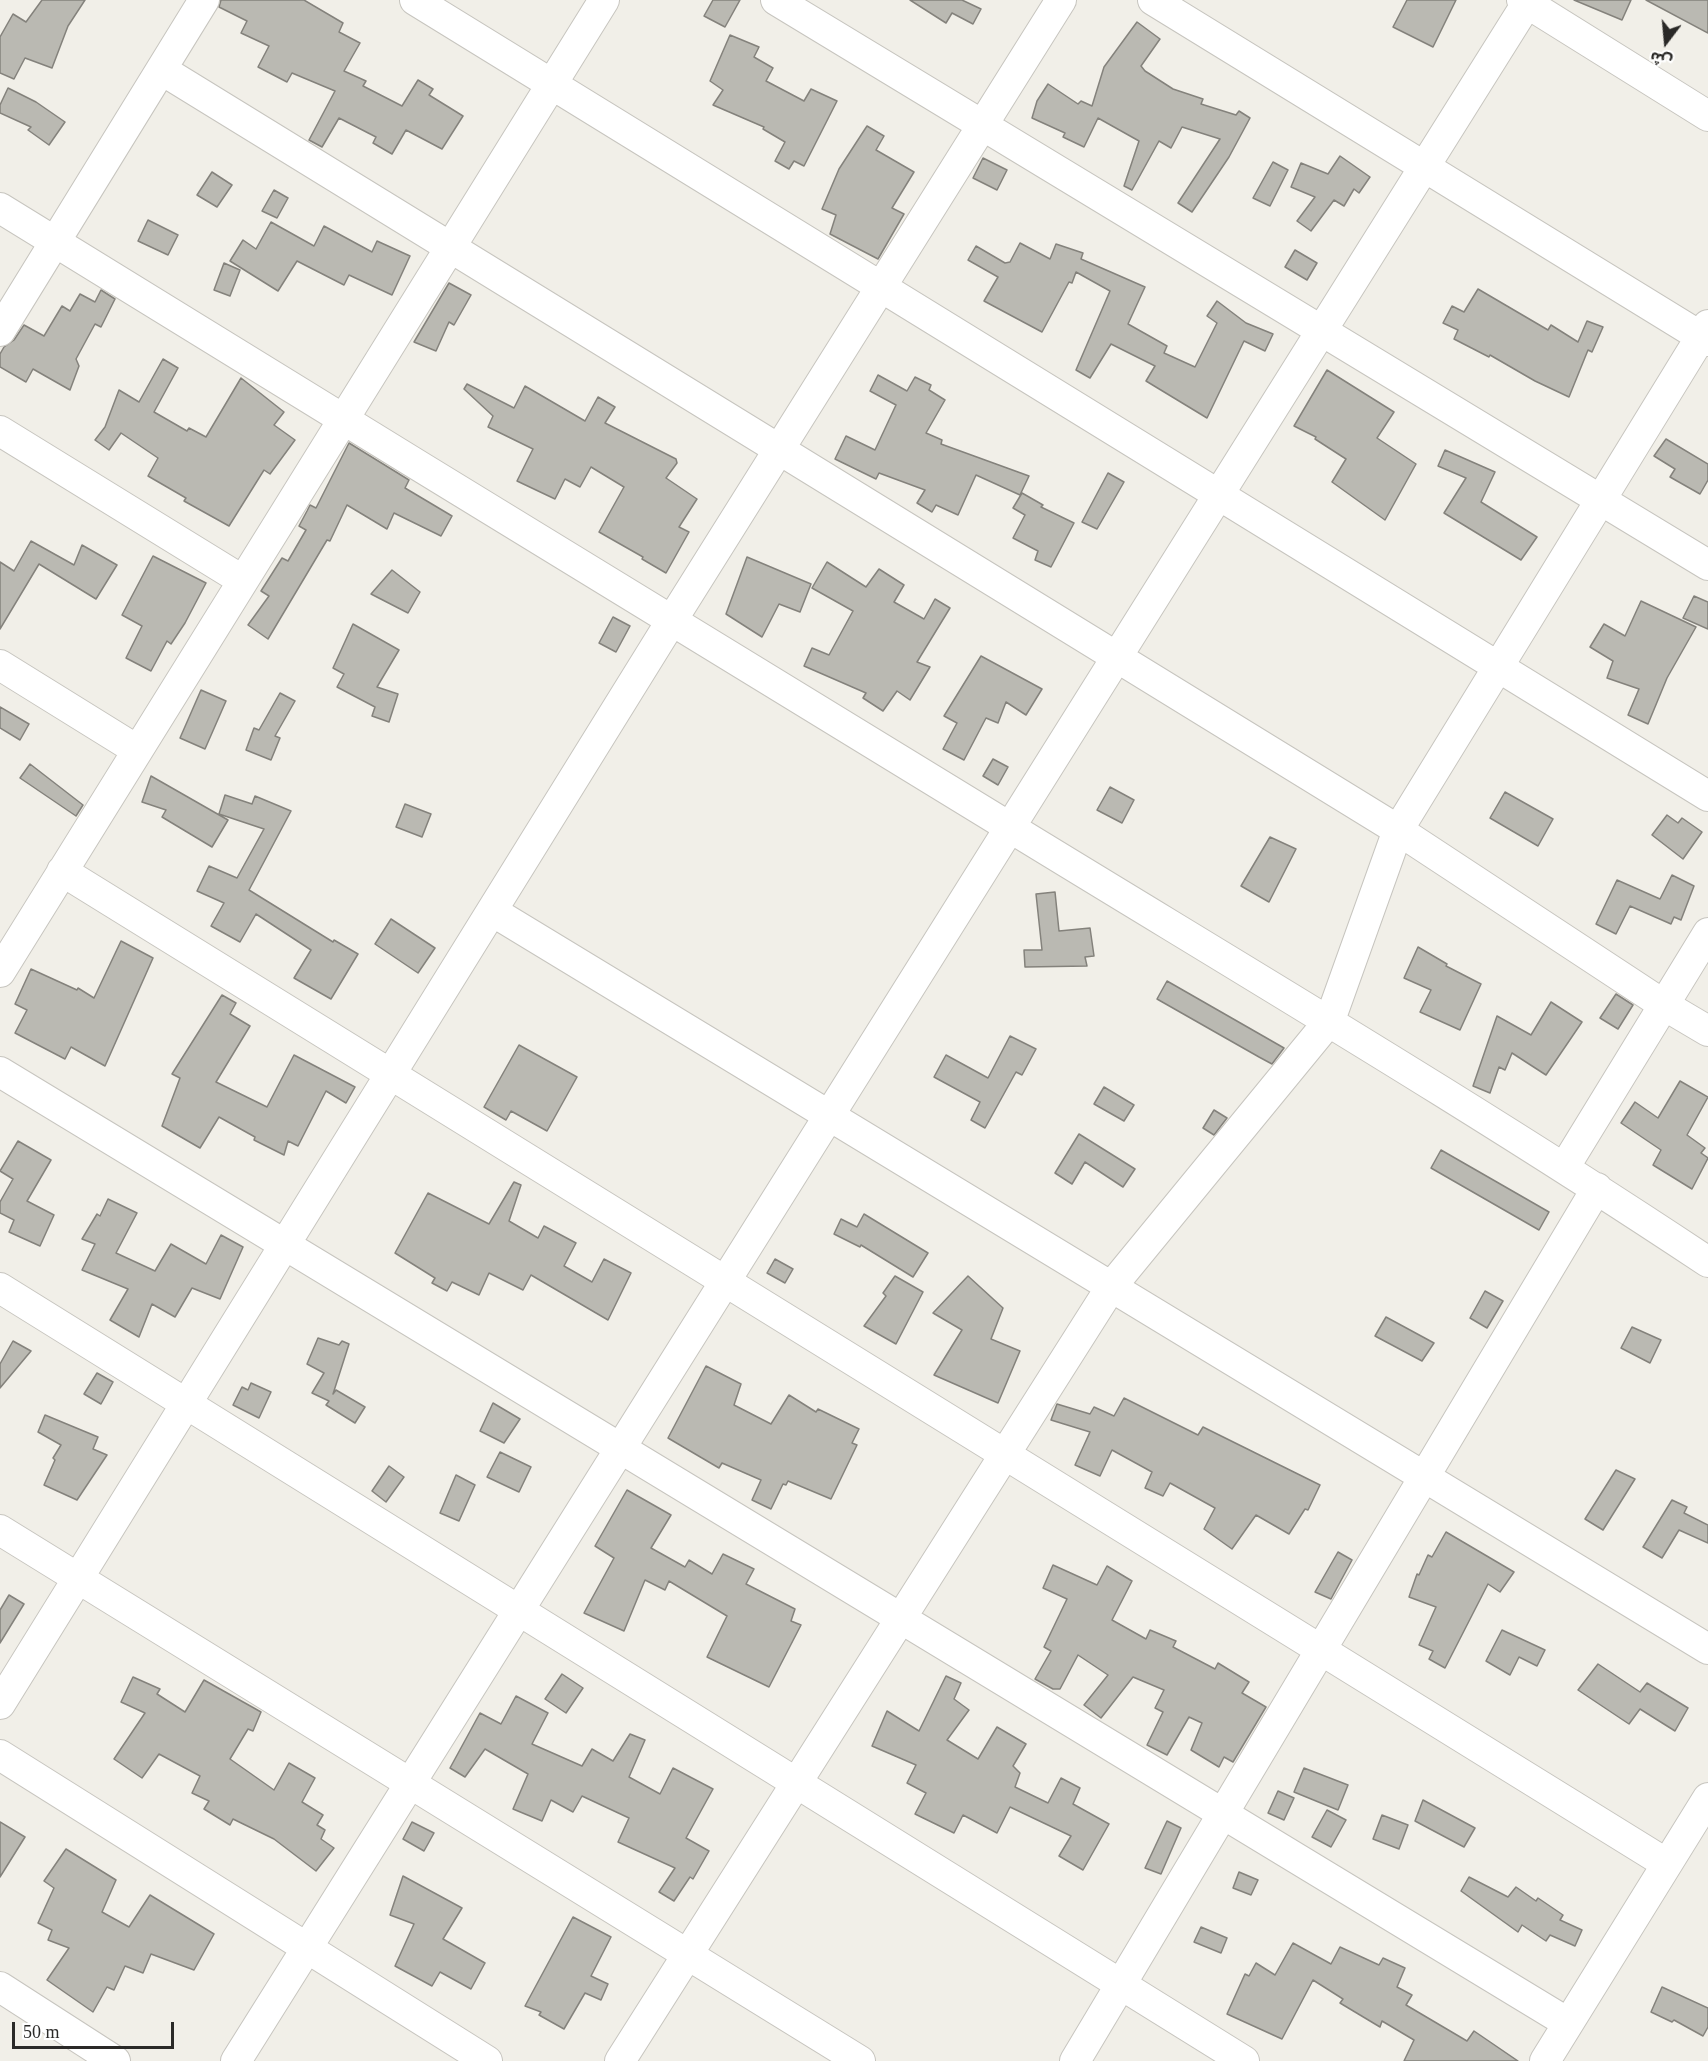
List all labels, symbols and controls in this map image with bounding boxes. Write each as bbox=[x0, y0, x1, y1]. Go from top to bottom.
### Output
north arrow bbox=[1636, 12, 1696, 72]
text: ش bbox=[1648, 49, 1674, 71]
scale bar bbox=[15, 2010, 177, 2048]
text: 50 m bbox=[23, 2022, 60, 2042]

